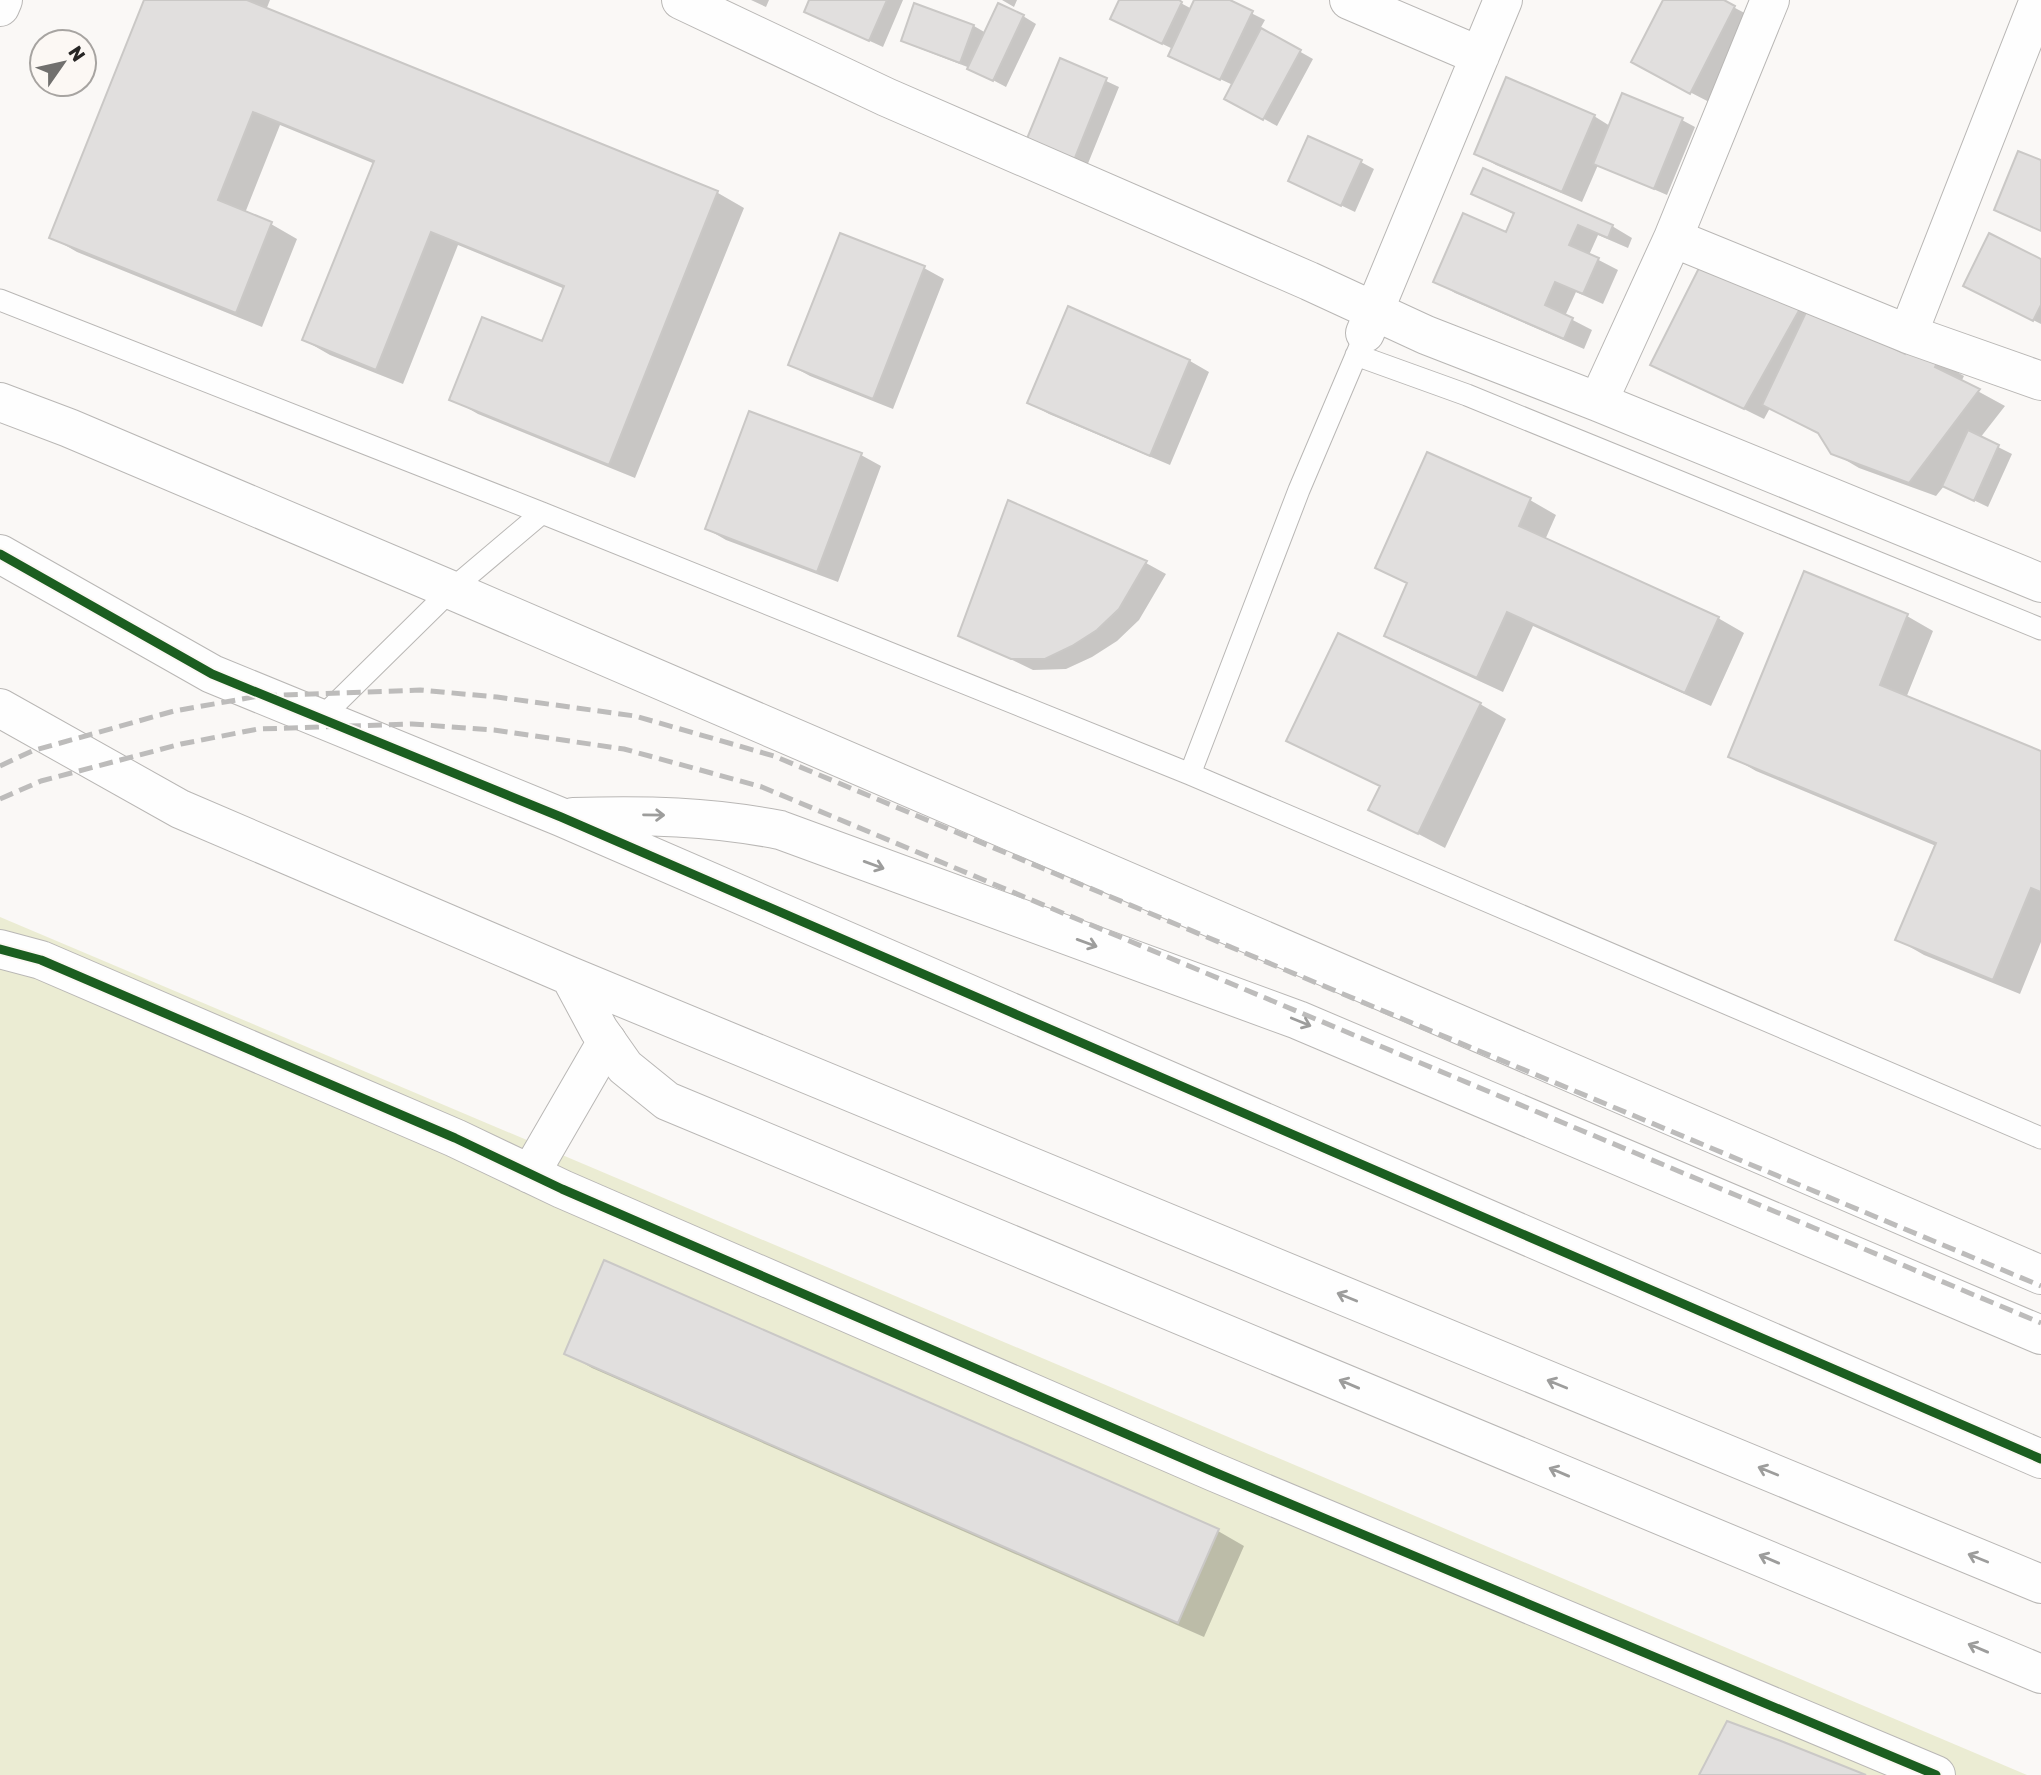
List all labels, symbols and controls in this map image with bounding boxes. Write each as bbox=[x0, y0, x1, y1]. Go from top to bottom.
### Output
north arrow bbox=[28, 28, 98, 98]
text: N bbox=[63, 42, 90, 66]
one-way arrow bbox=[642, 808, 665, 822]
one-way arrow bbox=[862, 860, 884, 872]
one-way arrow bbox=[1076, 938, 1098, 950]
one-way arrow bbox=[1290, 1016, 1311, 1029]
one-way arrow bbox=[1337, 1290, 1359, 1303]
one-way arrow bbox=[1338, 1377, 1360, 1390]
one-way arrow bbox=[1547, 1377, 1569, 1390]
one-way arrow bbox=[1757, 1463, 1779, 1476]
one-way arrow bbox=[1548, 1464, 1570, 1477]
one-way arrow bbox=[1968, 1550, 1989, 1563]
one-way arrow bbox=[1758, 1552, 1780, 1565]
one-way arrow bbox=[1968, 1641, 1989, 1654]

